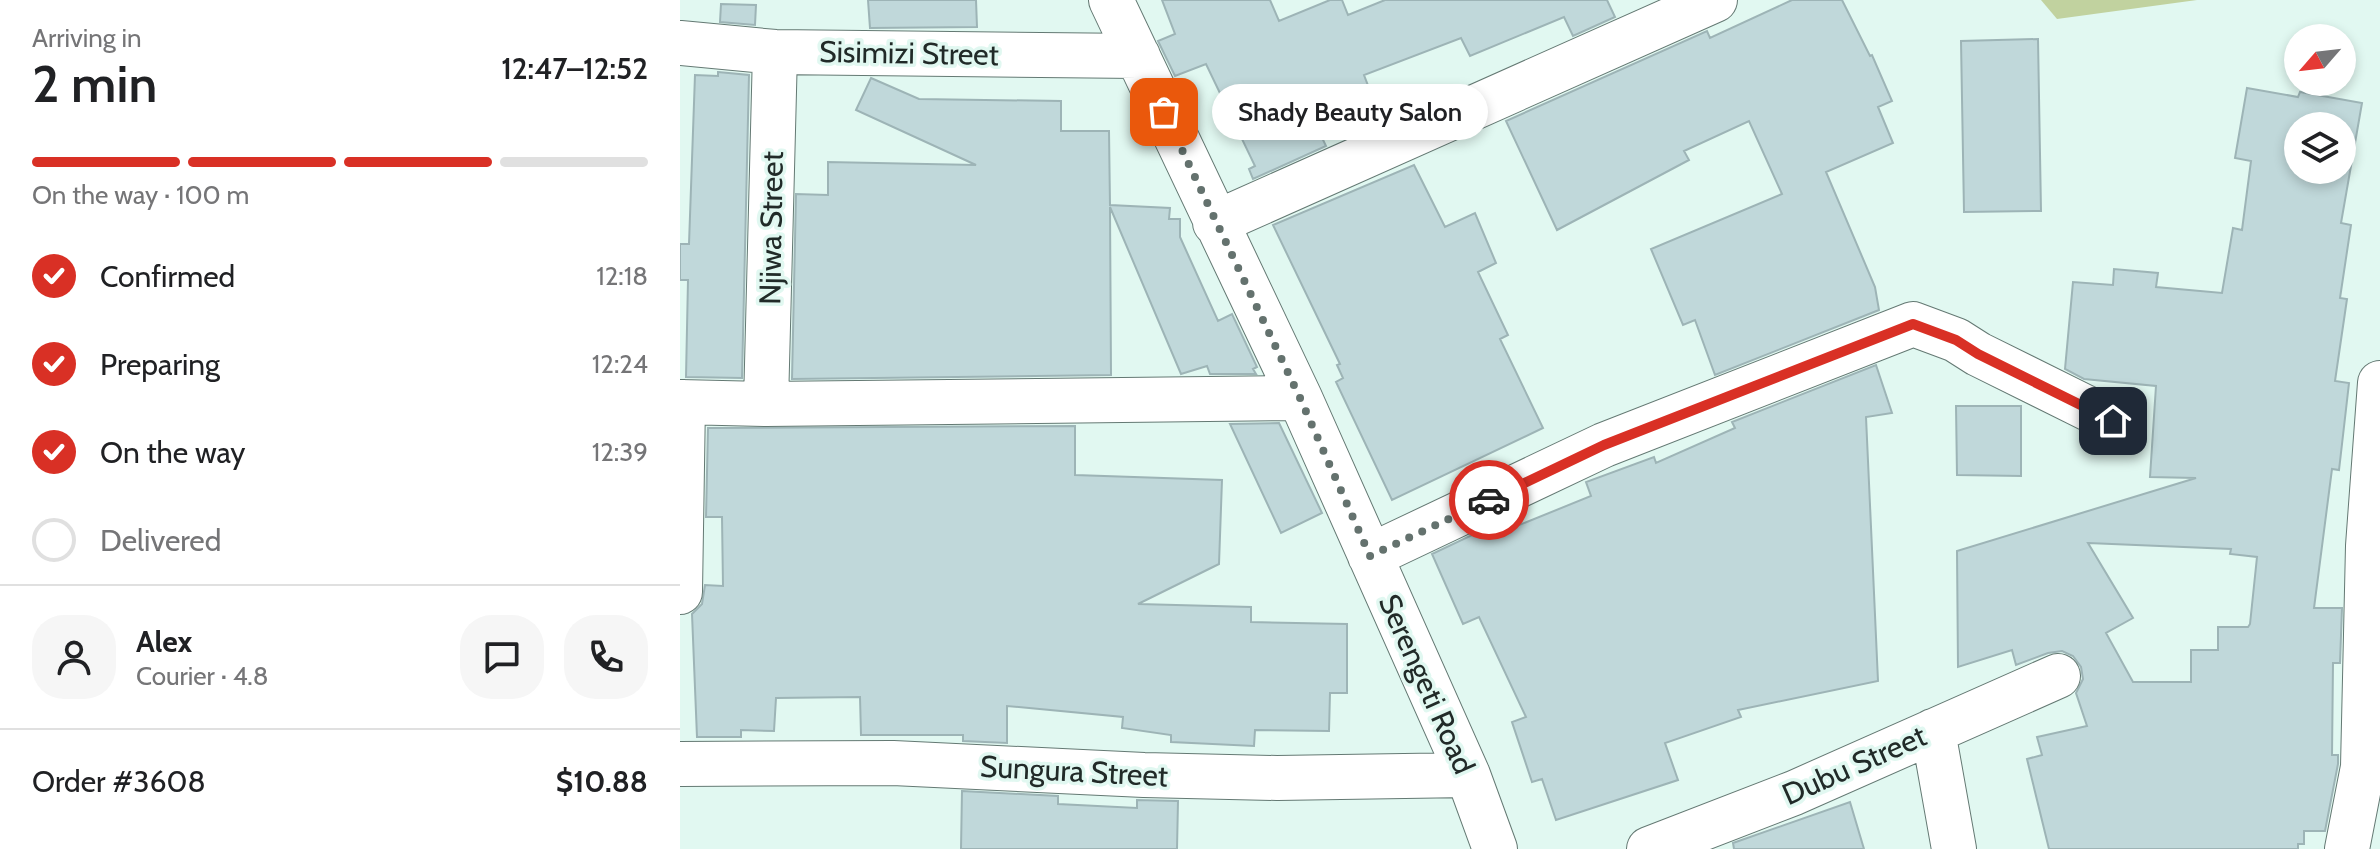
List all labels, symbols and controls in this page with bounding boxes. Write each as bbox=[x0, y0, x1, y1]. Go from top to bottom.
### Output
text: Arriving in bbox=[32, 22, 142, 54]
north arrow bbox=[2284, 24, 2356, 96]
map controls bbox=[2284, 24, 2356, 184]
street label: Sisimizi Street bbox=[819, 33, 999, 73]
text: 12:47–12:52 bbox=[501, 50, 648, 87]
text: 2 min bbox=[32, 52, 157, 115]
pin bbox=[1130, 78, 1198, 146]
callout: Shady Beauty Salon bbox=[1212, 84, 1488, 140]
icon: bag bbox=[1142, 90, 1186, 134]
text: Shady Beauty Salon bbox=[1238, 96, 1462, 128]
button: layers bbox=[2284, 112, 2356, 184]
street label: Njiwa Street bbox=[751, 151, 791, 305]
text: On the way · 100 m bbox=[32, 179, 249, 211]
icon: check bbox=[32, 254, 76, 298]
text: Confirmed bbox=[100, 258, 235, 295]
text: 12:18 bbox=[596, 260, 648, 292]
icon: check bbox=[32, 342, 76, 386]
text: Preparing bbox=[100, 346, 220, 383]
text: 12:24 bbox=[592, 348, 648, 380]
pin bbox=[2079, 387, 2147, 455]
icon: home bbox=[2091, 399, 2135, 443]
icon: check bbox=[32, 430, 76, 474]
text: On the way bbox=[100, 434, 245, 471]
text: 12:39 bbox=[592, 436, 648, 468]
courier bbox=[1449, 460, 1529, 540]
icon: car bbox=[1467, 478, 1511, 522]
text: Delivered bbox=[100, 522, 221, 559]
street label: Serengeti Road bbox=[1371, 588, 1483, 780]
button: person bbox=[32, 615, 116, 699]
button: chat bbox=[460, 615, 544, 699]
button: phone bbox=[564, 615, 648, 699]
text: Alex bbox=[136, 623, 192, 660]
text: Courier · 4.8 bbox=[136, 660, 269, 692]
street label: Dubu Street bbox=[1776, 717, 1932, 813]
street label: Sungura Street bbox=[979, 748, 1169, 794]
text: Order #3608 bbox=[32, 763, 206, 800]
text: $10.88 bbox=[556, 763, 648, 800]

